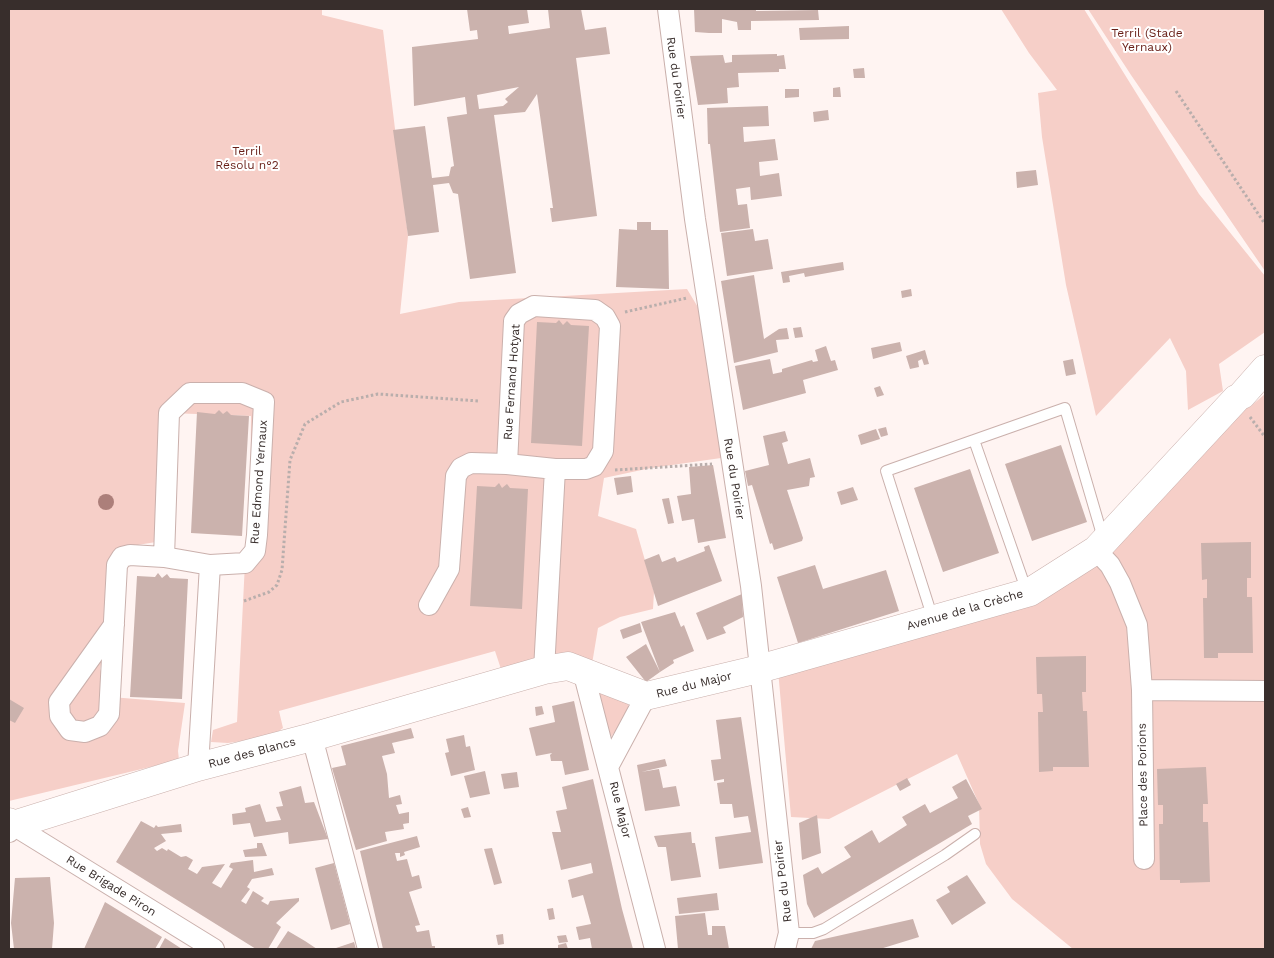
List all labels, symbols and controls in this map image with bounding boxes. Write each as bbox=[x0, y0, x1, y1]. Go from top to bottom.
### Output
park label: Terril (Stade Yernaux) bbox=[1111, 26, 1183, 54]
street label: Rue du Poirier bbox=[663, 36, 689, 120]
park label: Terril Résolu n°2 bbox=[215, 144, 279, 172]
street label: Rue Fernand Hotyat bbox=[501, 323, 523, 441]
street label: Rue Edmond Yernaux bbox=[247, 419, 271, 545]
street label: Rue du Poirier bbox=[720, 437, 748, 521]
street label: Avenue de la Crèche bbox=[905, 586, 1025, 634]
street label: Rue du Major bbox=[655, 669, 733, 701]
street label: Place des Porions bbox=[1135, 723, 1151, 827]
street label: Rue des Blancs bbox=[207, 734, 297, 772]
street label: Rue Major bbox=[606, 780, 634, 840]
street label: Rue du Poirier bbox=[771, 839, 795, 923]
street label: Rue Brigade Piron bbox=[63, 852, 159, 920]

